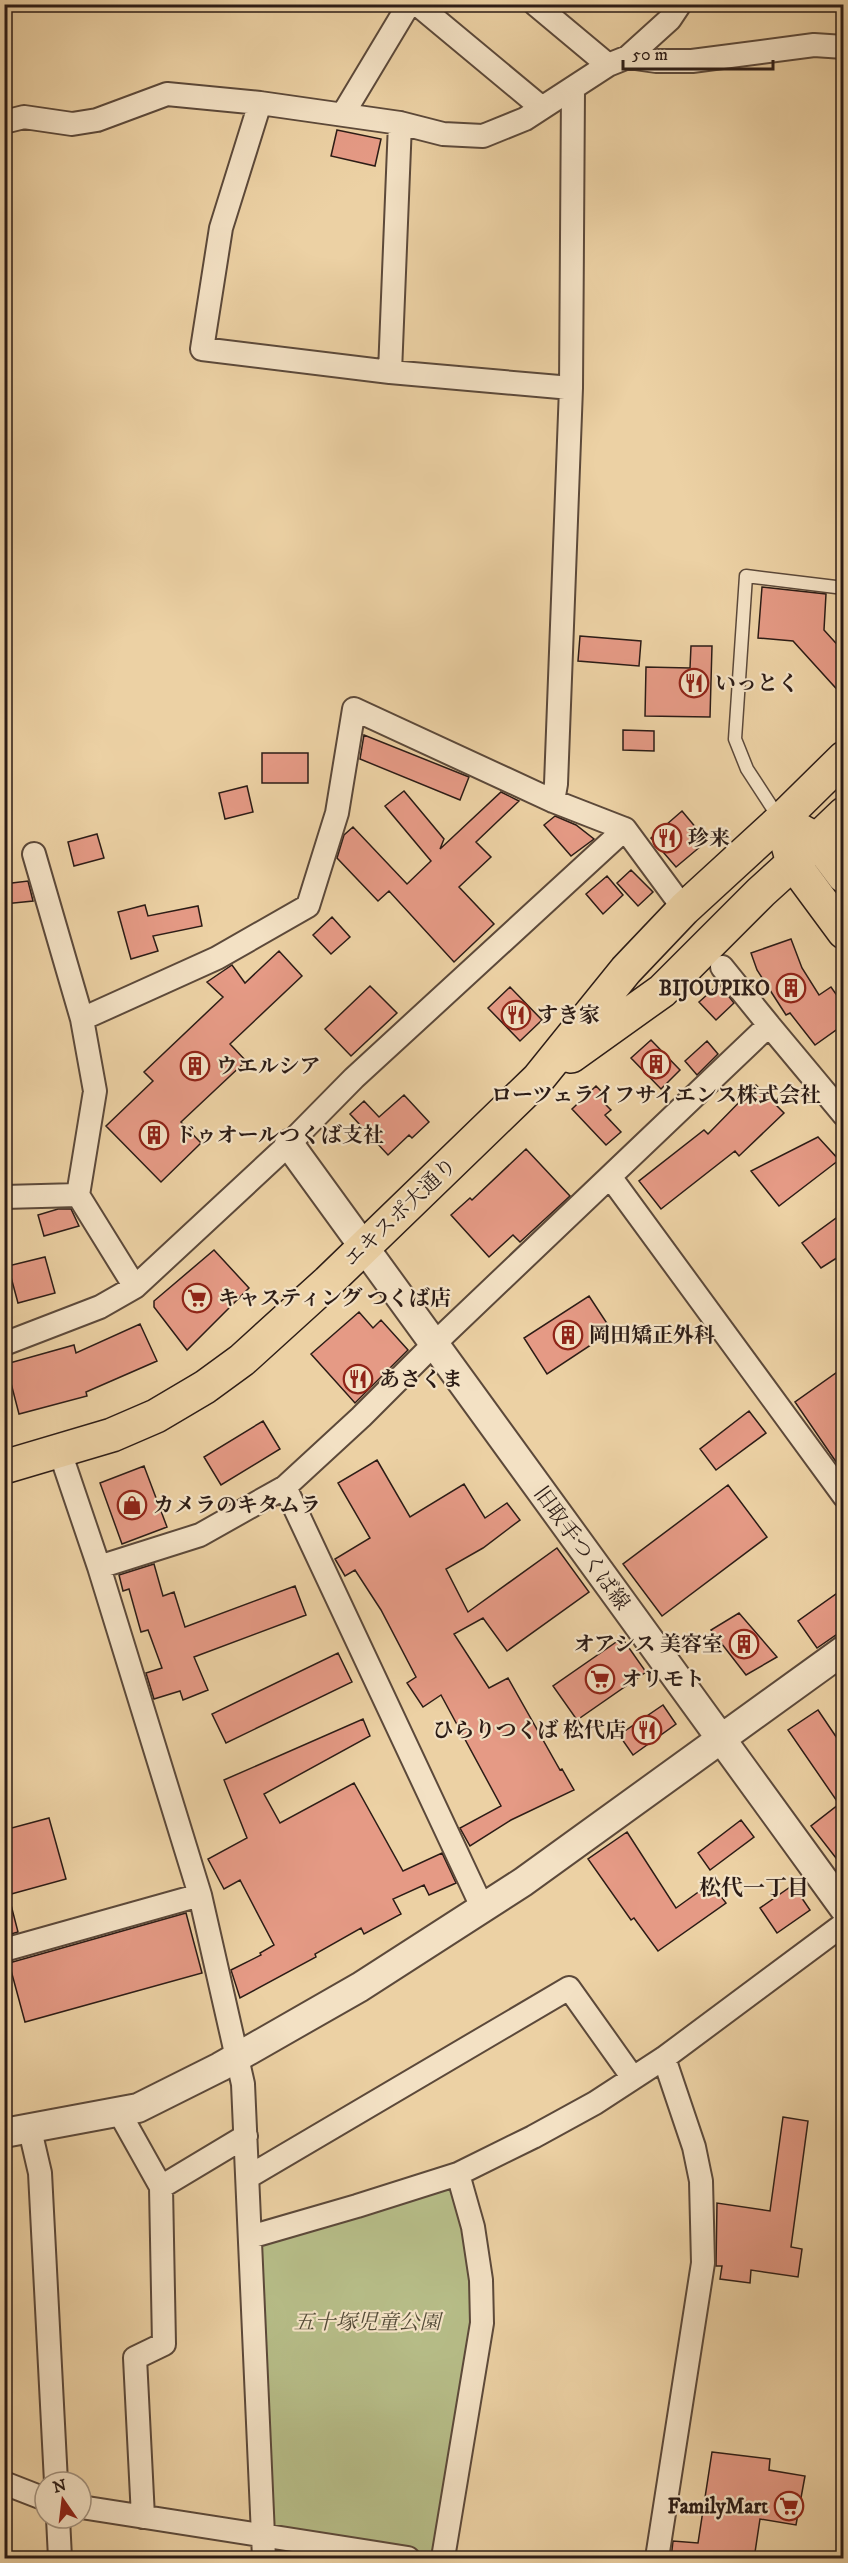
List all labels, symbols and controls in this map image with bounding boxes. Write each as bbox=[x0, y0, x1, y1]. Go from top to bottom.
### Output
scale bar bbox=[623, 33, 773, 71]
text: 50 m bbox=[632, 44, 668, 66]
restaurant icon: いっとく bbox=[678, 667, 710, 699]
place label: いっとく bbox=[715, 671, 799, 697]
restaurant icon: 珍来 bbox=[651, 822, 683, 854]
place label: 珍来 bbox=[688, 826, 730, 852]
building icon: BIJOUPIKO bbox=[775, 972, 807, 1004]
place label: BIJOUPIKO bbox=[659, 976, 770, 1002]
restaurant icon: すき家 bbox=[500, 999, 532, 1031]
place label: すき家 bbox=[537, 1003, 600, 1029]
building icon: ローツェライフサイエンス株式会社 bbox=[640, 1048, 672, 1080]
building icon: ウエルシア bbox=[179, 1050, 211, 1082]
place label: ウエルシア bbox=[216, 1054, 320, 1080]
place label: ローツェライフサイエンス株式会社 bbox=[491, 1083, 821, 1109]
building icon: ドゥオールつくば支社 bbox=[138, 1119, 170, 1151]
place label: ドゥオールつくば支社 bbox=[175, 1123, 384, 1149]
street label: エキスポ大通り bbox=[339, 1152, 462, 1273]
supermarket icon: キャスティング つくば店 bbox=[181, 1282, 213, 1314]
place label: キャスティング つくば店 bbox=[218, 1286, 451, 1312]
building icon: 岡田矯正外科 bbox=[552, 1319, 584, 1351]
place label: 岡田矯正外科 bbox=[589, 1323, 715, 1349]
restaurant icon: あさくま bbox=[342, 1363, 374, 1395]
place label: あさくま bbox=[379, 1367, 463, 1393]
street label: 旧取手つくば線 bbox=[527, 1481, 635, 1616]
shop icon: カメラのキタムラ bbox=[116, 1489, 148, 1521]
place label: カメラのキタムラ bbox=[153, 1493, 321, 1519]
building icon: オアシス 美容室 bbox=[728, 1628, 760, 1660]
place label: オアシス 美容室 bbox=[574, 1632, 723, 1658]
supermarket icon: オリモト bbox=[584, 1663, 616, 1695]
place label: オリモト bbox=[621, 1667, 705, 1693]
restaurant icon: ひらりつくば 松代店 bbox=[631, 1714, 663, 1746]
place label: ひらりつくば 松代店 bbox=[432, 1718, 626, 1744]
district label: 松代一丁目 bbox=[699, 1875, 809, 1902]
park label: 五十塚児童公園 bbox=[294, 2310, 443, 2336]
north arrow bbox=[33, 2470, 93, 2530]
text: N bbox=[51, 2475, 68, 2498]
supermarket icon: FamilyMart bbox=[773, 2490, 805, 2522]
place label: FamilyMart bbox=[667, 2494, 768, 2520]

